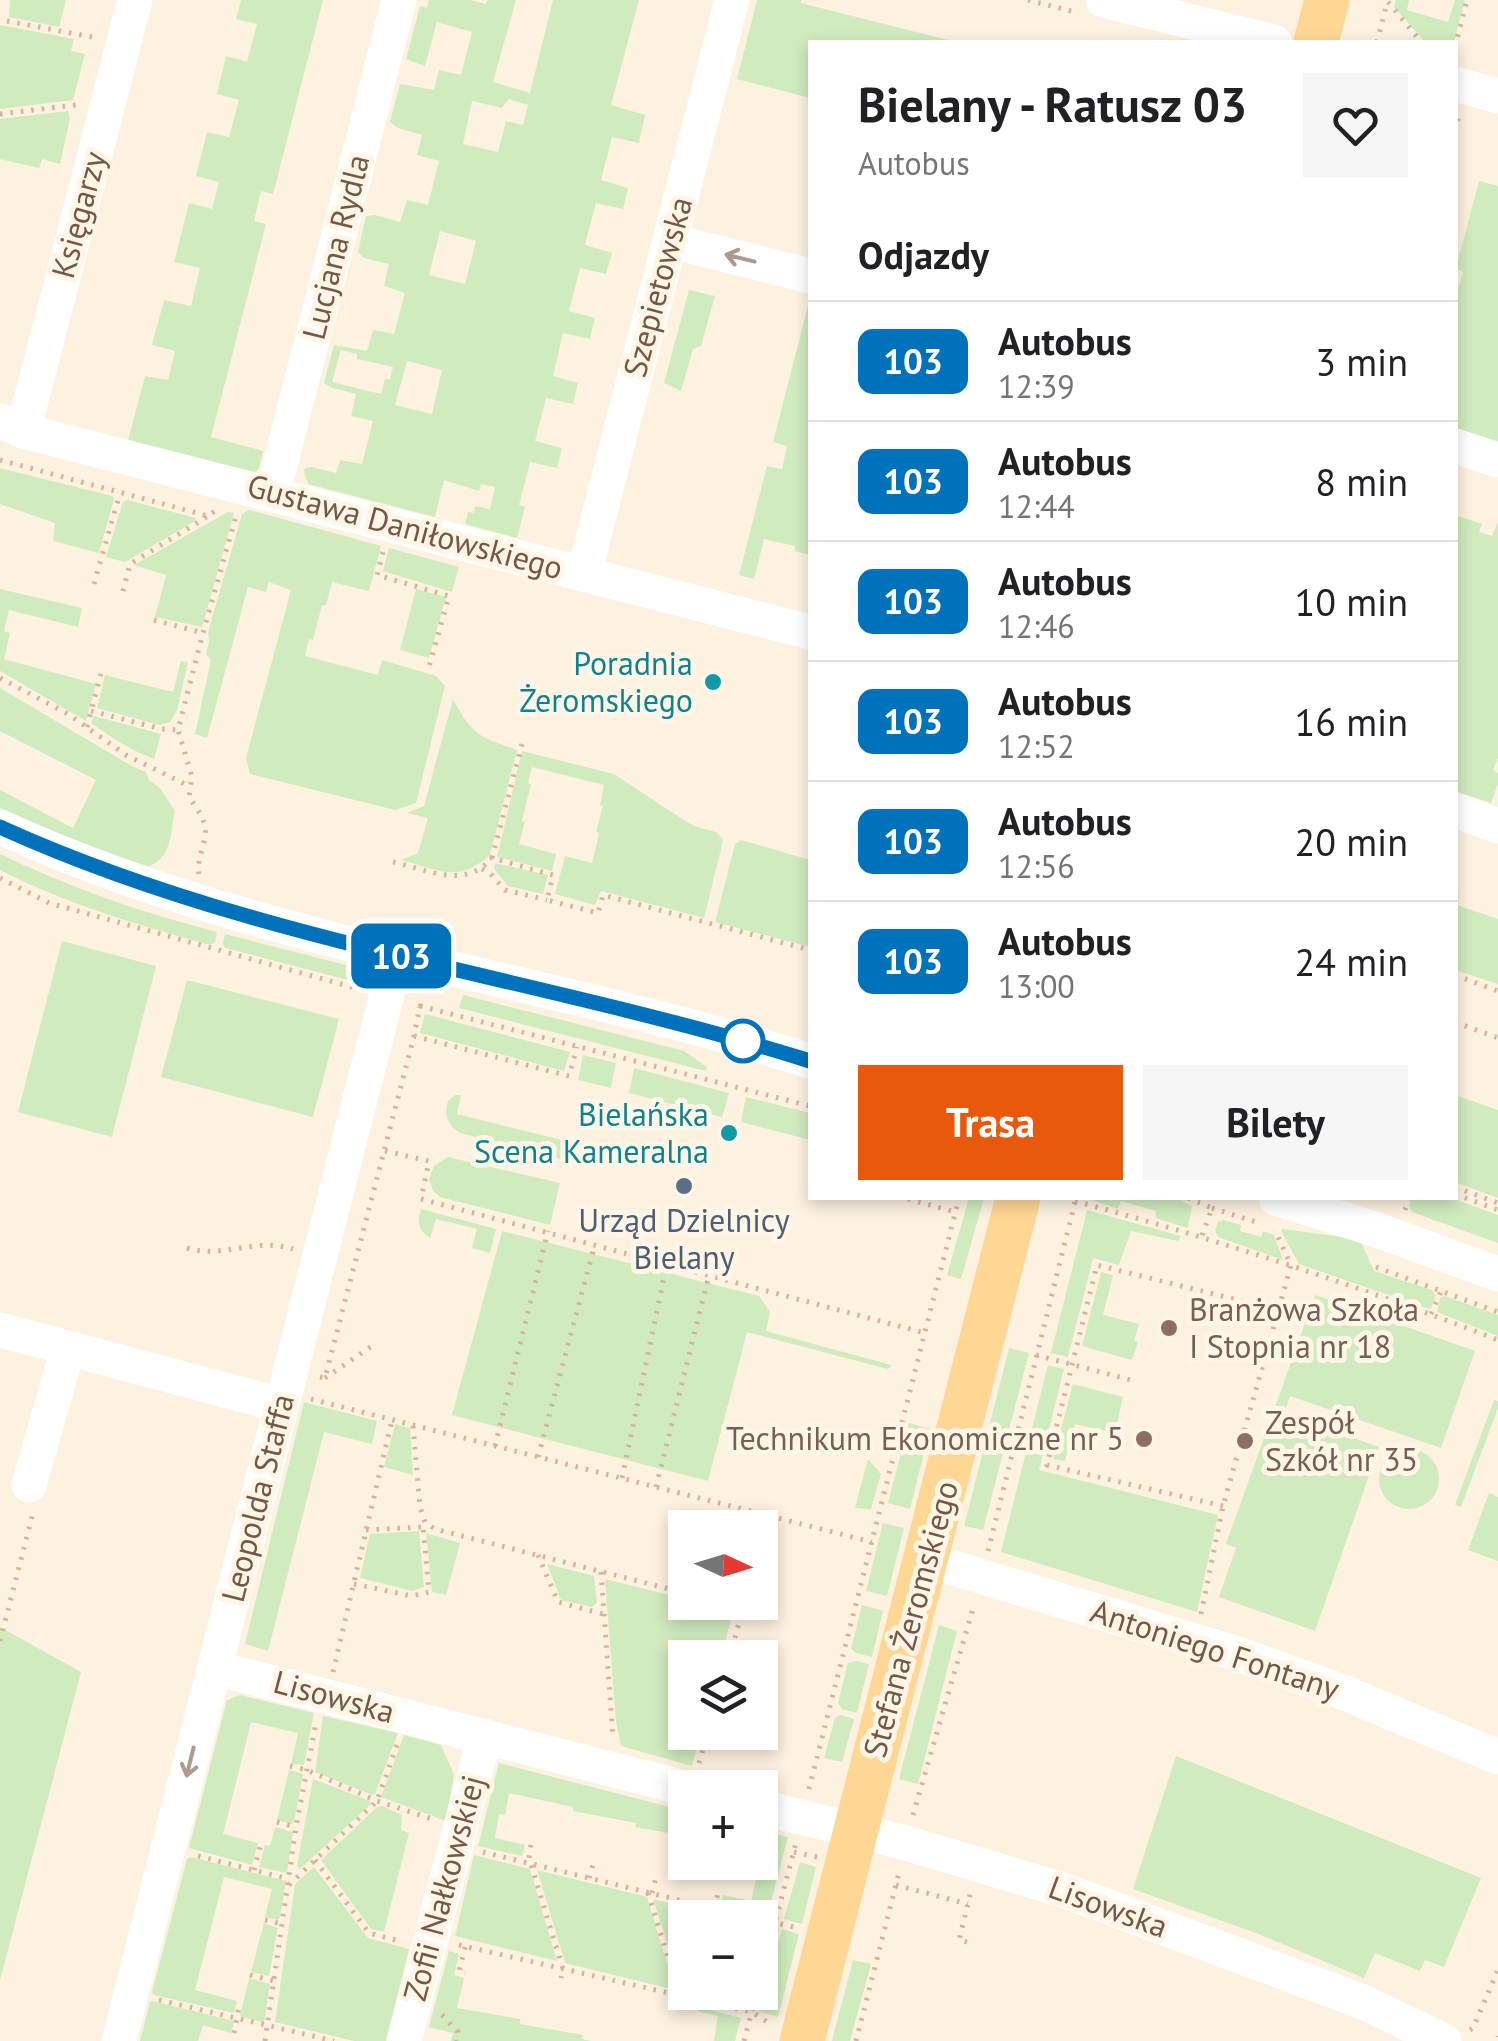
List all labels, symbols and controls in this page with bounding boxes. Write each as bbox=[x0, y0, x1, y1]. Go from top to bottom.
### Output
text: Bielany - Ratusz 03 bbox=[858, 73, 1247, 135]
button: heart bbox=[1303, 73, 1408, 178]
text: Autobus bbox=[858, 142, 970, 184]
street label: Księgarzy bbox=[41, 147, 115, 283]
street label: Lucjana Rydla bbox=[292, 150, 378, 344]
street label: Szepietowska bbox=[613, 192, 701, 381]
text: Odjazdy bbox=[858, 230, 989, 279]
one-way arrow bbox=[725, 248, 756, 267]
text: Autobus bbox=[998, 316, 1132, 365]
text: 3 min bbox=[1315, 337, 1408, 386]
text: 103 bbox=[883, 338, 943, 384]
text: 12:39 bbox=[998, 365, 1075, 407]
text: Autobus bbox=[998, 436, 1132, 485]
text: 8 min bbox=[1315, 457, 1408, 506]
text: 103 bbox=[883, 458, 943, 504]
street label: Gustawa Daniłowskiego bbox=[243, 464, 568, 588]
text: 12:44 bbox=[998, 485, 1075, 527]
text: Autobus bbox=[998, 556, 1132, 605]
text: 10 min bbox=[1295, 577, 1408, 626]
text: 103 bbox=[883, 578, 943, 624]
text: 12:46 bbox=[998, 605, 1075, 647]
place label: Poradnia Żeromskiego bbox=[519, 642, 693, 721]
marker: Poradnia Żeromskiego bbox=[702, 671, 724, 693]
text: Autobus bbox=[998, 676, 1132, 725]
text: 16 min bbox=[1295, 697, 1408, 746]
text: 103 bbox=[883, 698, 943, 744]
text: 12:52 bbox=[998, 725, 1075, 767]
text: Autobus bbox=[998, 796, 1132, 845]
text: 20 min bbox=[1295, 817, 1408, 866]
text: 103 bbox=[883, 818, 943, 864]
text: 12:56 bbox=[998, 845, 1075, 887]
text: Autobus bbox=[998, 916, 1132, 965]
line badge: 103 bbox=[344, 924, 458, 988]
text: 103 bbox=[371, 933, 431, 979]
text: 24 min bbox=[1295, 937, 1408, 986]
text: 103 bbox=[883, 938, 943, 984]
text: 13:00 bbox=[998, 965, 1075, 1007]
unlabelled marker bbox=[722, 1020, 764, 1062]
button: Trasa bbox=[858, 1065, 1123, 1180]
button: Bilety bbox=[1143, 1065, 1408, 1180]
place label: Bielańska Scena Kameralna bbox=[474, 1093, 709, 1172]
marker: Bielańska Scena Kameralna bbox=[718, 1122, 740, 1144]
marker: Urząd Dzielnicy Bielany bbox=[673, 1175, 695, 1197]
place label: Urząd Dzielnicy Bielany bbox=[578, 1199, 790, 1278]
place label: Branżowa Szkoła I Stopnia nr 18 bbox=[1189, 1288, 1419, 1367]
marker: Branżowa Szkoła I Stopnia nr 18 bbox=[1158, 1317, 1180, 1339]
street label: Leopolda Staffa bbox=[211, 1389, 303, 1606]
place label: Zespół Szkół nr 35 bbox=[1265, 1401, 1418, 1480]
place label: Technikum Ekonomiczne nr 5 bbox=[726, 1417, 1124, 1459]
marker: Technikum Ekonomiczne nr 5 bbox=[1133, 1428, 1155, 1450]
marker: Zespół Szkół nr 35 bbox=[1234, 1430, 1256, 1452]
street label: Stefana Żeromskiego bbox=[853, 1476, 967, 1762]
north arrow bbox=[668, 1510, 778, 1620]
map controls bbox=[668, 1510, 778, 2010]
street label: Antoniego Fontany bbox=[1086, 1589, 1345, 1709]
button: layers bbox=[668, 1640, 778, 1750]
street label: Lisowska bbox=[269, 1660, 399, 1732]
one-way arrow bbox=[180, 1746, 199, 1777]
street label: Zofii Nałkowskiej bbox=[393, 1770, 493, 2005]
button: + bbox=[668, 1770, 778, 1880]
street label: Lisowska bbox=[1043, 1865, 1174, 1947]
button: − bbox=[668, 1900, 778, 2010]

